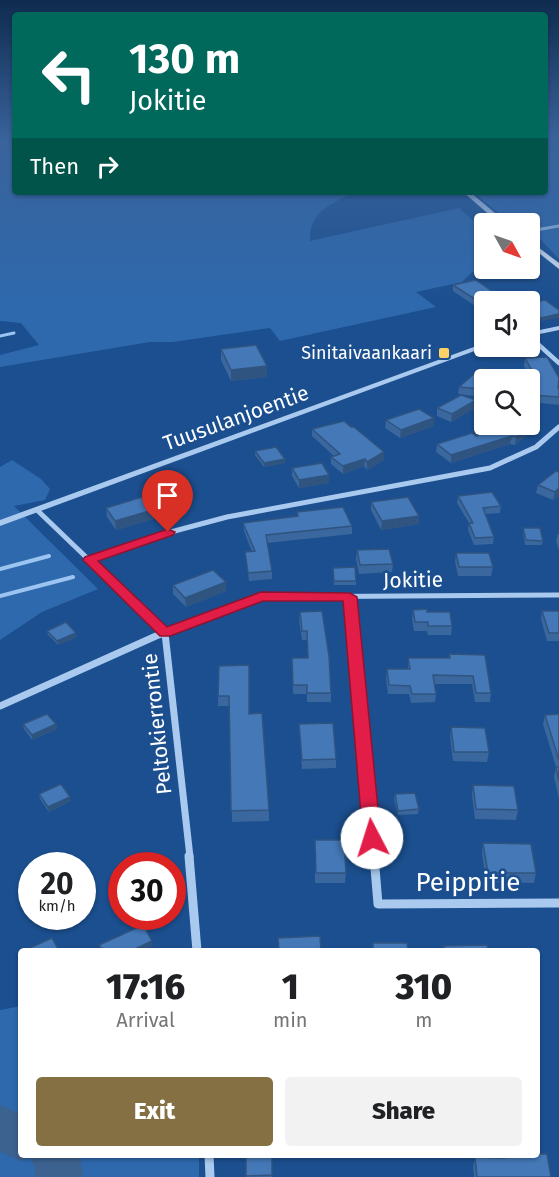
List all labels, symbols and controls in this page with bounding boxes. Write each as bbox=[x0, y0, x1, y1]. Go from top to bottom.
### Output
text: 130 m bbox=[129, 34, 240, 84]
icon: left bbox=[30, 36, 108, 114]
text: Jokitie bbox=[129, 85, 207, 117]
icon: right bbox=[91, 150, 124, 183]
text: Then bbox=[30, 153, 79, 180]
north arrow bbox=[474, 213, 540, 279]
map controls bbox=[474, 213, 540, 435]
button: sound bbox=[474, 291, 540, 357]
place label: Sinitaivaankaari bbox=[301, 342, 432, 364]
marker: Sinitaivaankaari bbox=[437, 346, 451, 360]
button: search bbox=[474, 369, 540, 435]
street label: Tuusulanjoentie bbox=[160, 380, 312, 456]
pin bbox=[142, 470, 193, 532]
icon: arrive bbox=[151, 479, 184, 512]
street label: Jokitie bbox=[383, 566, 443, 594]
street label: Peltokierrontie bbox=[137, 652, 177, 796]
position arrow bbox=[340, 806, 404, 870]
speed limit sign: 30 bbox=[108, 852, 186, 930]
text: 20 bbox=[40, 866, 74, 902]
street label: Peippitie bbox=[416, 867, 520, 898]
text: km/h bbox=[38, 897, 76, 915]
text: 17:16 bbox=[106, 965, 185, 1009]
text: 1 bbox=[282, 965, 299, 1009]
text: 310 bbox=[396, 965, 452, 1009]
text: Arrival bbox=[116, 1008, 175, 1032]
text: min bbox=[273, 1008, 308, 1032]
text: m bbox=[415, 1008, 432, 1032]
button: Exit bbox=[36, 1077, 273, 1146]
button: Share bbox=[285, 1077, 522, 1146]

